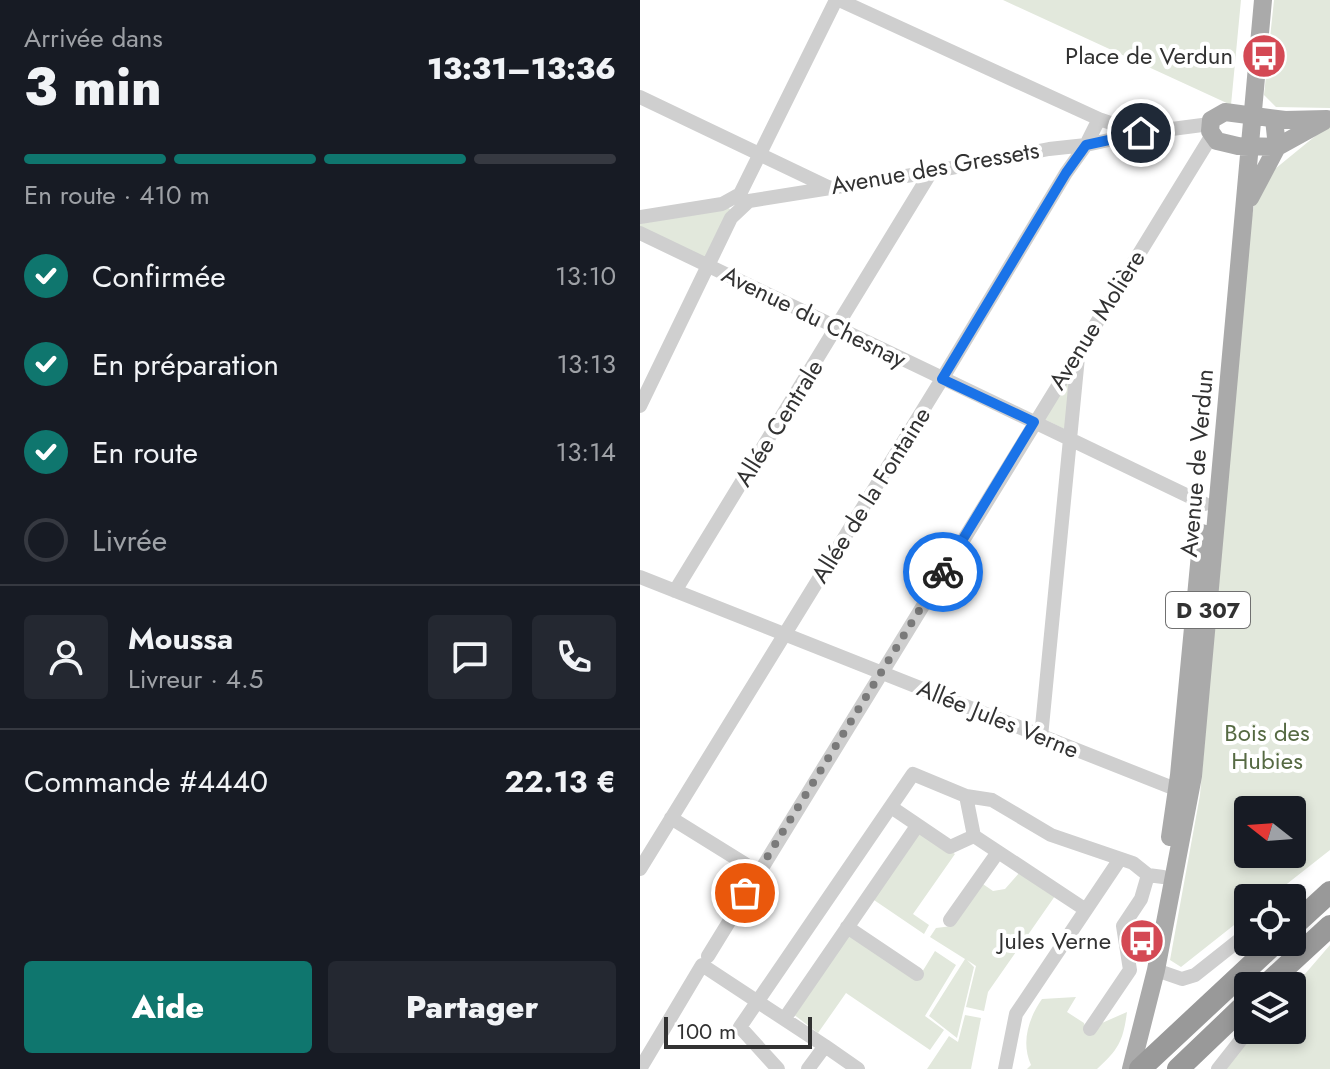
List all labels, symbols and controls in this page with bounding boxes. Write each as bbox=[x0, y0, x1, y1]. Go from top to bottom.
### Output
text: Arrivée dans bbox=[24, 19, 163, 57]
bus stop icon: Place de Verdun bbox=[1240, 32, 1288, 80]
place label: Place de Verdun bbox=[1065, 38, 1233, 73]
text: 13:31–13:36 bbox=[427, 47, 616, 90]
text: 3 min bbox=[24, 49, 162, 125]
pin bbox=[1107, 99, 1175, 167]
icon: home bbox=[1119, 111, 1163, 155]
street label: Avenue des Gressets bbox=[828, 132, 1042, 203]
text: En route · 410 m bbox=[24, 176, 210, 214]
street label: Avenue Molière bbox=[1040, 243, 1154, 396]
icon: check bbox=[24, 254, 68, 298]
text: Confirmée bbox=[92, 255, 226, 298]
text: 13:10 bbox=[555, 257, 616, 295]
street label: Avenue du Chesnay bbox=[716, 257, 913, 377]
icon: check bbox=[24, 342, 68, 386]
text: En préparation bbox=[92, 343, 279, 386]
text: 13:13 bbox=[556, 345, 616, 383]
street label: Allée Centrale bbox=[726, 353, 831, 493]
street label: Avenue de Verdun bbox=[1171, 367, 1222, 558]
street label: Allée de la Fontaine bbox=[802, 400, 939, 590]
icon: check bbox=[24, 430, 68, 474]
text: En route bbox=[92, 431, 198, 474]
text: 13:14 bbox=[555, 433, 616, 471]
text: Livrée bbox=[92, 519, 167, 562]
courier bbox=[903, 532, 983, 612]
icon: bike bbox=[921, 550, 965, 594]
road number: D 307 bbox=[1166, 592, 1250, 628]
button: person bbox=[24, 615, 108, 699]
button: chat bbox=[428, 615, 512, 699]
button: phone bbox=[532, 615, 616, 699]
text: Moussa bbox=[128, 617, 233, 660]
text: Livreur · 4.5 bbox=[128, 660, 263, 698]
street label: Allée Jules Verne bbox=[912, 670, 1084, 767]
park label: Bois des Hubies bbox=[1224, 715, 1310, 778]
text: Commande #4440 bbox=[24, 760, 268, 803]
text: 22.13 € bbox=[504, 760, 616, 803]
north arrow bbox=[1234, 796, 1306, 868]
map controls bbox=[1234, 796, 1306, 1044]
pin bbox=[711, 859, 779, 927]
icon: bag bbox=[723, 871, 767, 915]
button: locate bbox=[1234, 884, 1306, 956]
bus stop icon: Jules Verne bbox=[1118, 917, 1166, 965]
place label: Jules Verne bbox=[995, 923, 1111, 958]
button: Aide bbox=[24, 961, 312, 1053]
button: Partager bbox=[328, 961, 616, 1053]
button: layers bbox=[1234, 972, 1306, 1044]
scale bar bbox=[664, 1013, 812, 1049]
text: 100 m bbox=[676, 1015, 736, 1047]

